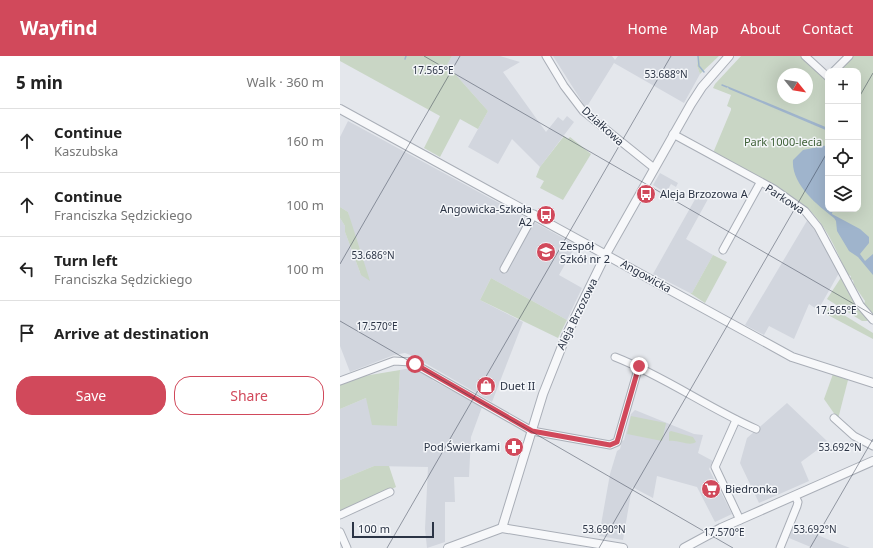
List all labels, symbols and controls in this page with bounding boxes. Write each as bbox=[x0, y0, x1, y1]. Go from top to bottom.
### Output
text: Wayfind bbox=[20, 15, 98, 41]
text: Home bbox=[628, 19, 667, 38]
text: Map bbox=[689, 19, 719, 38]
text: About bbox=[741, 19, 780, 38]
text: Contact bbox=[802, 19, 853, 38]
text: 17.565°E bbox=[412, 63, 454, 77]
text: 53.688°N bbox=[644, 67, 688, 81]
north arrow bbox=[777, 68, 813, 104]
map controls bbox=[825, 68, 861, 212]
button: + bbox=[825, 68, 861, 104]
text: 5 min bbox=[16, 71, 63, 94]
text: Walk · 360 m bbox=[246, 73, 324, 91]
street label: Działkowa bbox=[579, 103, 628, 149]
button: − bbox=[825, 104, 861, 140]
text: Continue bbox=[54, 122, 122, 142]
icon: ahead bbox=[16, 130, 38, 152]
text: 160 m bbox=[286, 132, 324, 150]
park label: Park 1000-lecia bbox=[744, 134, 822, 149]
button: locate bbox=[825, 140, 861, 176]
text: Kaszubska bbox=[54, 142, 118, 160]
button: layers bbox=[825, 176, 861, 212]
street label: Parkowa bbox=[763, 180, 808, 217]
bus stop icon: Aleja Brzozowa A bbox=[635, 183, 657, 205]
text: Continue bbox=[54, 186, 122, 206]
place label: Aleja Brzozowa A bbox=[660, 186, 749, 201]
icon: ahead bbox=[16, 194, 38, 216]
text: 100 m bbox=[286, 196, 324, 214]
place label: Angowicka-Szkoła A2 bbox=[440, 201, 532, 229]
bus stop icon: Angowicka-Szkoła A2 bbox=[535, 204, 557, 226]
text: Franciszka Sędzickiego bbox=[54, 206, 192, 224]
place label: Zespół Szkół nr 2 bbox=[560, 238, 610, 266]
school or university icon: Zespół Szkół nr 2 bbox=[535, 241, 557, 263]
text: 53.686°N bbox=[351, 248, 395, 262]
text: Turn left bbox=[54, 250, 118, 270]
street label: Angowicka bbox=[618, 255, 674, 296]
icon: left bbox=[16, 258, 38, 280]
text: 100 m bbox=[286, 260, 324, 278]
text: Franciszka Sędzickiego bbox=[54, 270, 192, 288]
street label: Aleja Brzozowa bbox=[553, 276, 600, 352]
text: 17.565°E bbox=[815, 303, 857, 317]
text: 17.570°E bbox=[356, 319, 398, 333]
icon: arrive bbox=[16, 322, 38, 344]
text: Arrive at destination bbox=[54, 323, 209, 343]
route start bbox=[406, 355, 424, 373]
route end bbox=[630, 357, 648, 375]
shop icon: Duet II bbox=[475, 375, 497, 397]
button: Save bbox=[16, 376, 166, 415]
button: Share bbox=[174, 376, 324, 415]
place label: Duet II bbox=[500, 378, 536, 393]
pharmacy icon: Pod Świerkami bbox=[503, 436, 525, 458]
place label: Pod Świerkami bbox=[424, 439, 500, 454]
text: 53.692°N bbox=[818, 440, 862, 454]
supermarket icon: Biedronka bbox=[700, 478, 722, 500]
place label: Biedronka bbox=[725, 481, 778, 496]
scale bar bbox=[352, 520, 434, 539]
text: 100 m bbox=[358, 521, 390, 536]
text: 53.690°N bbox=[582, 522, 626, 536]
text: 53.692°N bbox=[793, 522, 837, 536]
text: 17.570°E bbox=[703, 525, 745, 539]

